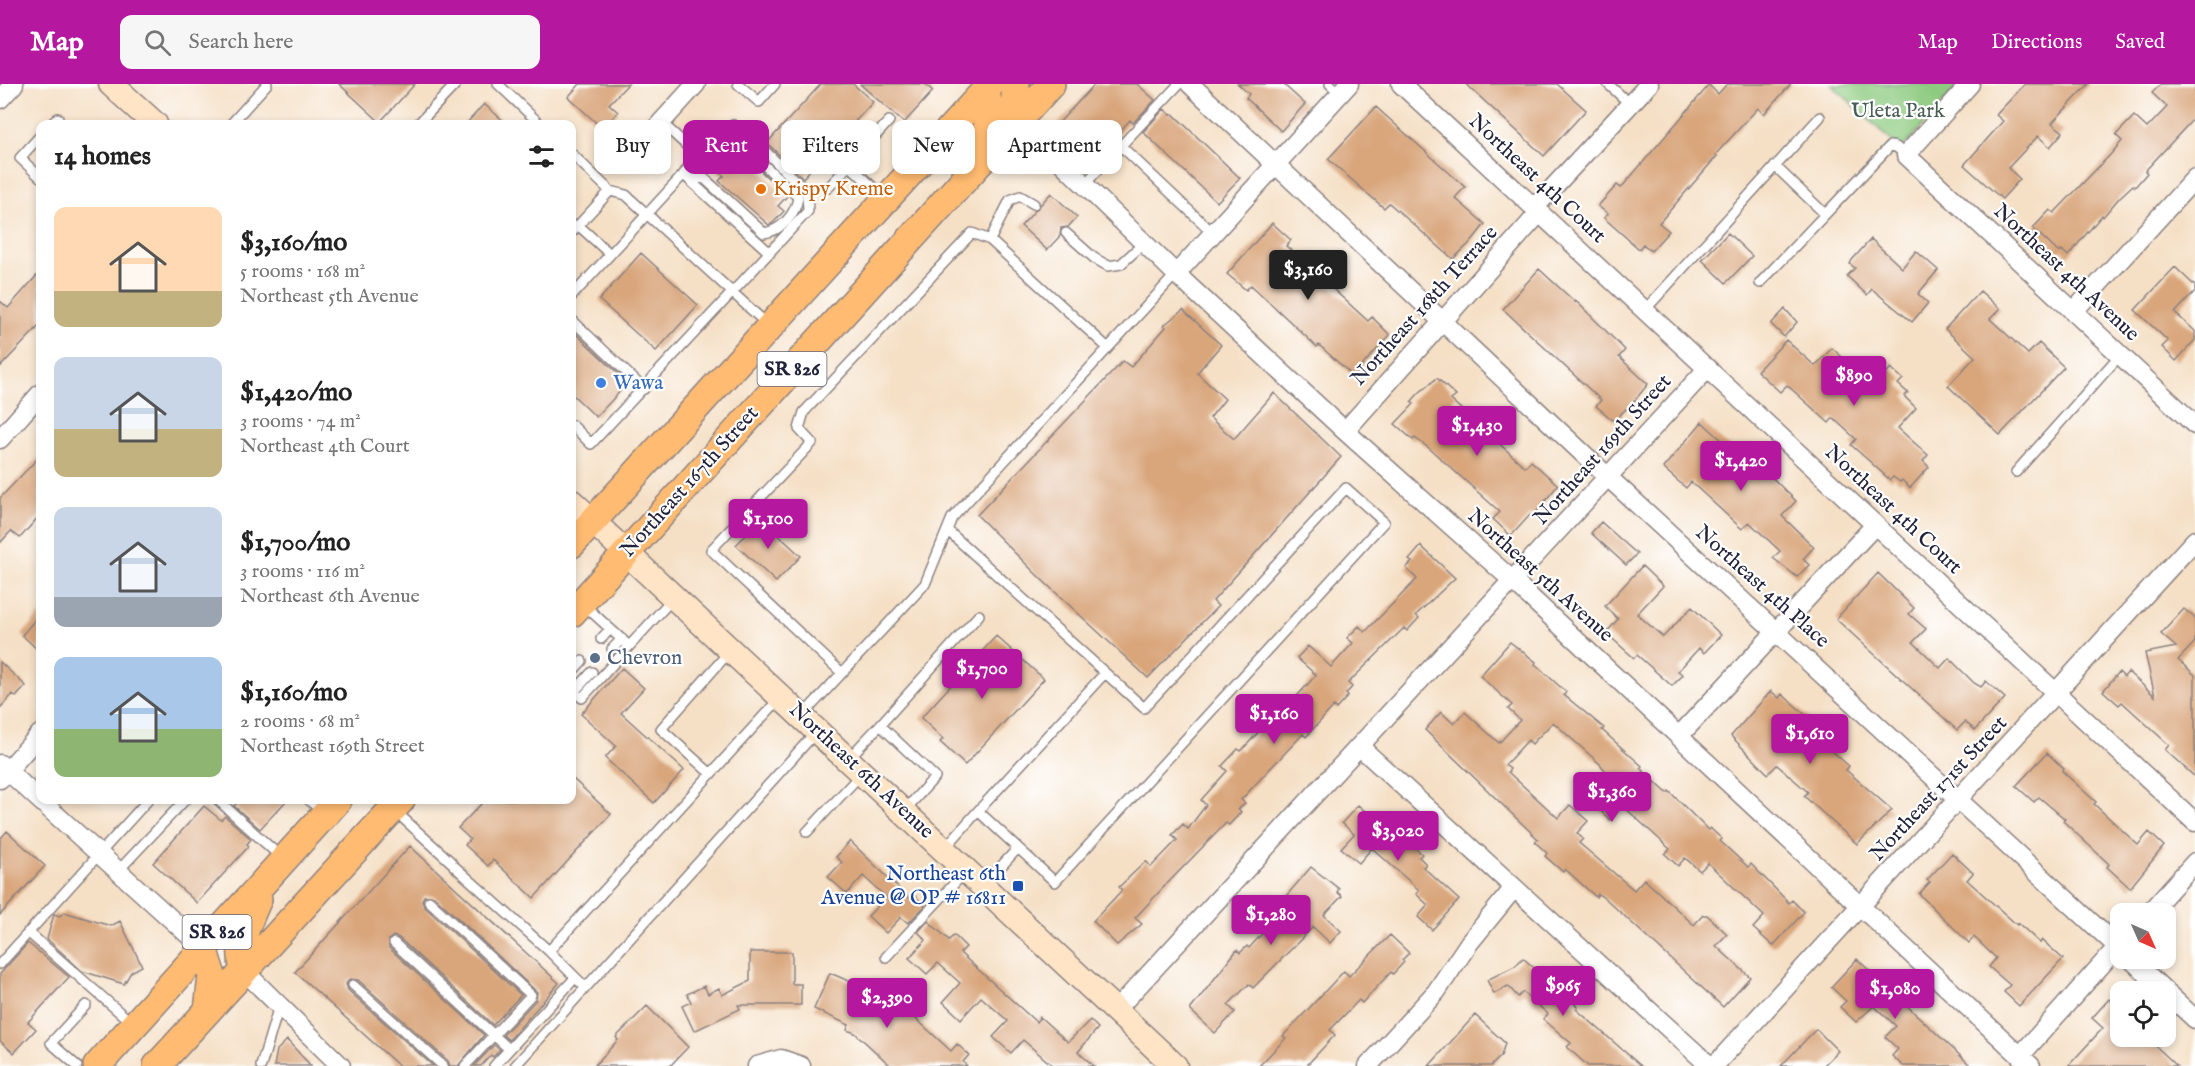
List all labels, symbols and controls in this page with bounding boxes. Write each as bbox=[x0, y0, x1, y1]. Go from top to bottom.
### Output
search box bbox=[120, 15, 540, 69]
text: Map bbox=[30, 25, 84, 60]
icon: search bbox=[141, 26, 174, 59]
text: Search here bbox=[189, 28, 293, 56]
text: Map bbox=[1918, 29, 1958, 56]
text: Directions bbox=[1991, 29, 2082, 56]
text: Saved bbox=[2115, 29, 2165, 56]
park label: Uleta Park bbox=[1851, 98, 1946, 125]
street label: Northeast 4th Court bbox=[1463, 108, 1611, 250]
chip: Buy bbox=[594, 120, 671, 174]
chip: Rent bbox=[683, 120, 769, 174]
chip: Filters bbox=[781, 120, 880, 174]
chip: New bbox=[892, 120, 975, 174]
chip: Apartment bbox=[987, 120, 1122, 174]
text: 14 homes bbox=[54, 140, 151, 173]
icon: filters bbox=[525, 140, 558, 173]
place label: Krispy Kreme bbox=[773, 176, 894, 203]
marker: Krispy Kreme bbox=[754, 182, 768, 196]
street label: Northeast 4th Avenue bbox=[1987, 198, 2145, 348]
street label: Northeast 168th Terrace bbox=[1346, 220, 1504, 392]
text: $3,160/mo bbox=[240, 226, 347, 259]
icon: home bbox=[102, 231, 174, 303]
pin: $3,160 bbox=[1259, 250, 1357, 301]
text: $3,160 bbox=[1283, 257, 1333, 282]
text: 5 rooms · 168 m² bbox=[240, 259, 365, 284]
text: Northeast 5th Avenue bbox=[240, 284, 419, 309]
road number: SR 826 bbox=[758, 352, 826, 386]
pin: $890 bbox=[1818, 356, 1890, 407]
text: $890 bbox=[1835, 363, 1873, 388]
street label: Northeast 169th Street bbox=[1528, 369, 1678, 531]
place label: Wawa bbox=[613, 370, 664, 397]
text: $1,420/mo bbox=[240, 376, 352, 409]
marker: Wawa bbox=[594, 376, 608, 390]
icon: home bbox=[102, 381, 174, 453]
street label: Northeast 167th Street bbox=[615, 401, 765, 563]
pin: $1,430 bbox=[1428, 406, 1526, 457]
text: 3 rooms · 74 m² bbox=[240, 409, 361, 434]
text: $1,430 bbox=[1451, 413, 1503, 438]
text: Northeast 4th Court bbox=[240, 434, 410, 459]
street label: Northeast 4th Court bbox=[1819, 439, 1967, 581]
pin: $1,420 bbox=[1692, 441, 1790, 492]
text: $1,420 bbox=[1714, 448, 1768, 473]
pin: $1,100 bbox=[719, 499, 817, 550]
street label: Northeast 5th Avenue bbox=[1461, 503, 1619, 649]
text: $1,100 bbox=[743, 506, 793, 531]
street label: Northeast 4th Place bbox=[1689, 520, 1835, 655]
text: $1,700/mo bbox=[240, 526, 350, 559]
icon: home bbox=[102, 531, 174, 603]
text: 3 rooms · 116 m² bbox=[240, 559, 365, 584]
text: Northeast 6th Avenue bbox=[240, 584, 420, 609]
place label: Chevron bbox=[607, 645, 682, 672]
pin: $1,700 bbox=[933, 649, 1031, 700]
marker: Chevron bbox=[588, 651, 602, 665]
text: $1,700 bbox=[956, 656, 1008, 681]
text: $1,160/mo bbox=[240, 676, 347, 709]
icon: home bbox=[102, 681, 174, 753]
pin: $1,160 bbox=[1225, 694, 1323, 745]
street label: Northeast 6th Avenue bbox=[783, 697, 939, 845]
text: $1,160 bbox=[1249, 701, 1299, 726]
text: 2 rooms · 68 m² bbox=[240, 709, 360, 734]
street label: Northeast 171st Street bbox=[1864, 710, 2014, 868]
pin: $1,610 bbox=[1761, 714, 1859, 765]
text: $1,610 bbox=[1785, 721, 1835, 746]
text: Northeast 169th Street bbox=[240, 734, 425, 759]
pin: $1,360 bbox=[1563, 772, 1661, 823]
text: $1,360 bbox=[1587, 779, 1637, 804]
pin: $3,020 bbox=[1349, 811, 1447, 862]
text: $3,020 bbox=[1372, 818, 1424, 843]
place label: Northeast 6th Avenue @ OP # 16811 bbox=[820, 861, 1006, 912]
marker: Northeast 6th Avenue @ OP # 16811 bbox=[1011, 879, 1025, 893]
pin: $1,280 bbox=[1222, 895, 1320, 946]
text: $1,280 bbox=[1246, 902, 1296, 927]
north arrow bbox=[2110, 903, 2176, 969]
map controls bbox=[2110, 903, 2176, 1047]
road number: SR 826 bbox=[182, 915, 252, 949]
pin: $965 bbox=[1527, 966, 1599, 1017]
pin: $1,080 bbox=[1846, 969, 1944, 1020]
text: $965 bbox=[1545, 973, 1581, 998]
text: $1,080 bbox=[1869, 976, 1921, 1001]
pin: $2,390 bbox=[838, 978, 936, 1029]
button: locate bbox=[2110, 981, 2176, 1047]
text: $2,390 bbox=[861, 985, 913, 1010]

